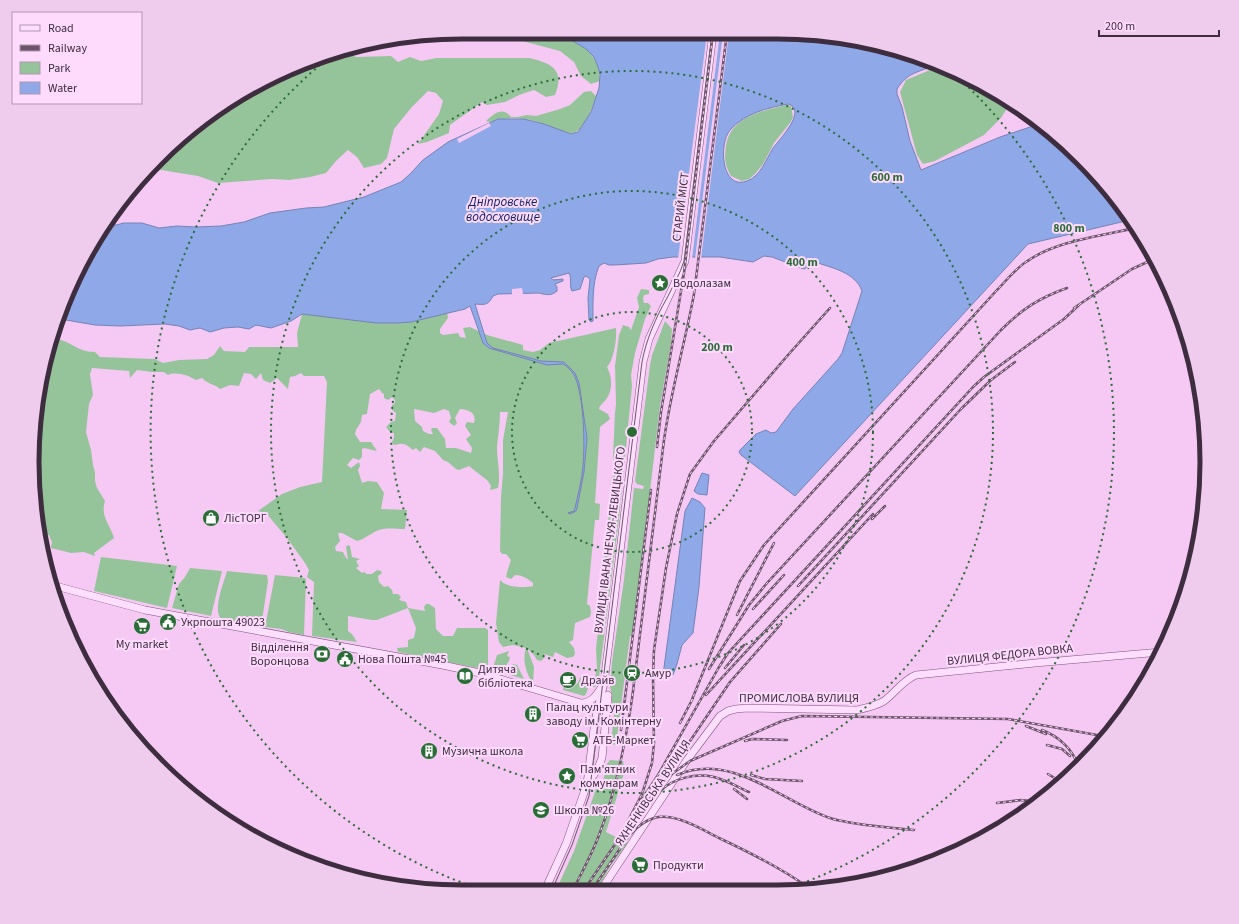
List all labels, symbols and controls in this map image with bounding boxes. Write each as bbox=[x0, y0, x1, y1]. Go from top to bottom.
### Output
legend bbox=[12, 12, 142, 104]
scale bar bbox=[1099, 12, 1219, 38]
text: 200 m bbox=[1105, 18, 1135, 35]
text: Road bbox=[48, 20, 74, 37]
text: Railway bbox=[48, 40, 87, 57]
text: Park bbox=[48, 60, 70, 77]
text: Water bbox=[48, 80, 78, 97]
text: 600 m bbox=[871, 169, 903, 186]
street label: СТАРИЙ МІСТ bbox=[668, 171, 694, 242]
water label: Дніпровське водосховище bbox=[466, 193, 540, 226]
text: 800 m bbox=[1053, 220, 1085, 237]
text: 400 m bbox=[786, 254, 818, 271]
place icon: Водолазам bbox=[650, 273, 670, 293]
place label: Водолазам bbox=[673, 275, 731, 292]
text: 200 m bbox=[701, 339, 733, 356]
centre of rings bbox=[625, 425, 639, 439]
street label: ВУЛИЦЯ ІВАНА НЕЧУЯ-ЛЕВИЦЬКОГО bbox=[590, 446, 630, 634]
shop icon: ЛісТОРГ bbox=[201, 508, 221, 528]
place label: ЛісТОРГ bbox=[224, 510, 267, 527]
public building icon: Укрпошта 49023 bbox=[158, 612, 178, 632]
place label: Укрпошта 49023 bbox=[181, 614, 265, 631]
supermarket icon: My market bbox=[132, 616, 152, 636]
place label: My market bbox=[116, 636, 168, 653]
place label: Відділення Воронцова bbox=[250, 639, 309, 670]
street label: ВУЛИЦЯ ФЕДОРА ВОВКА bbox=[946, 640, 1074, 670]
bank icon: Відділення Воронцова bbox=[312, 644, 332, 664]
public building icon: Нова Пошта №45 bbox=[335, 649, 355, 669]
place label: Нова Пошта №45 bbox=[358, 651, 446, 668]
place label: Дитяча бібліотека bbox=[478, 661, 533, 692]
station icon: Амур bbox=[622, 663, 642, 683]
place label: Амур bbox=[645, 665, 672, 682]
library icon: Дитяча бібліотека bbox=[455, 666, 475, 686]
cafe icon: Драйв bbox=[558, 670, 578, 690]
place label: Драйв bbox=[581, 672, 614, 689]
street label: ПРОМИСЛОВА ВУЛИЦЯ bbox=[739, 690, 859, 707]
place label: Палац культури заводу ім. Комінтерну bbox=[546, 699, 662, 730]
building icon: Палац культури заводу ім. Комінтерну bbox=[523, 704, 543, 724]
supermarket icon: АТБ-Маркет bbox=[570, 730, 590, 750]
place label: АТБ-Маркет bbox=[593, 732, 655, 749]
street label: ЯХНЕНКІВСЬКА ВУЛИЦЯ bbox=[611, 737, 695, 849]
building icon: Музична школа bbox=[419, 741, 439, 761]
place label: Музична школа bbox=[442, 743, 523, 760]
place label: Пам'ятник комунарам bbox=[580, 761, 638, 792]
place icon: Пам'ятник комунарам bbox=[557, 766, 577, 786]
school or university icon: Школа №26 bbox=[531, 800, 551, 820]
place label: Школа №26 bbox=[554, 802, 614, 819]
supermarket icon: Продукти bbox=[630, 855, 650, 875]
place label: Продукти bbox=[653, 857, 704, 874]

